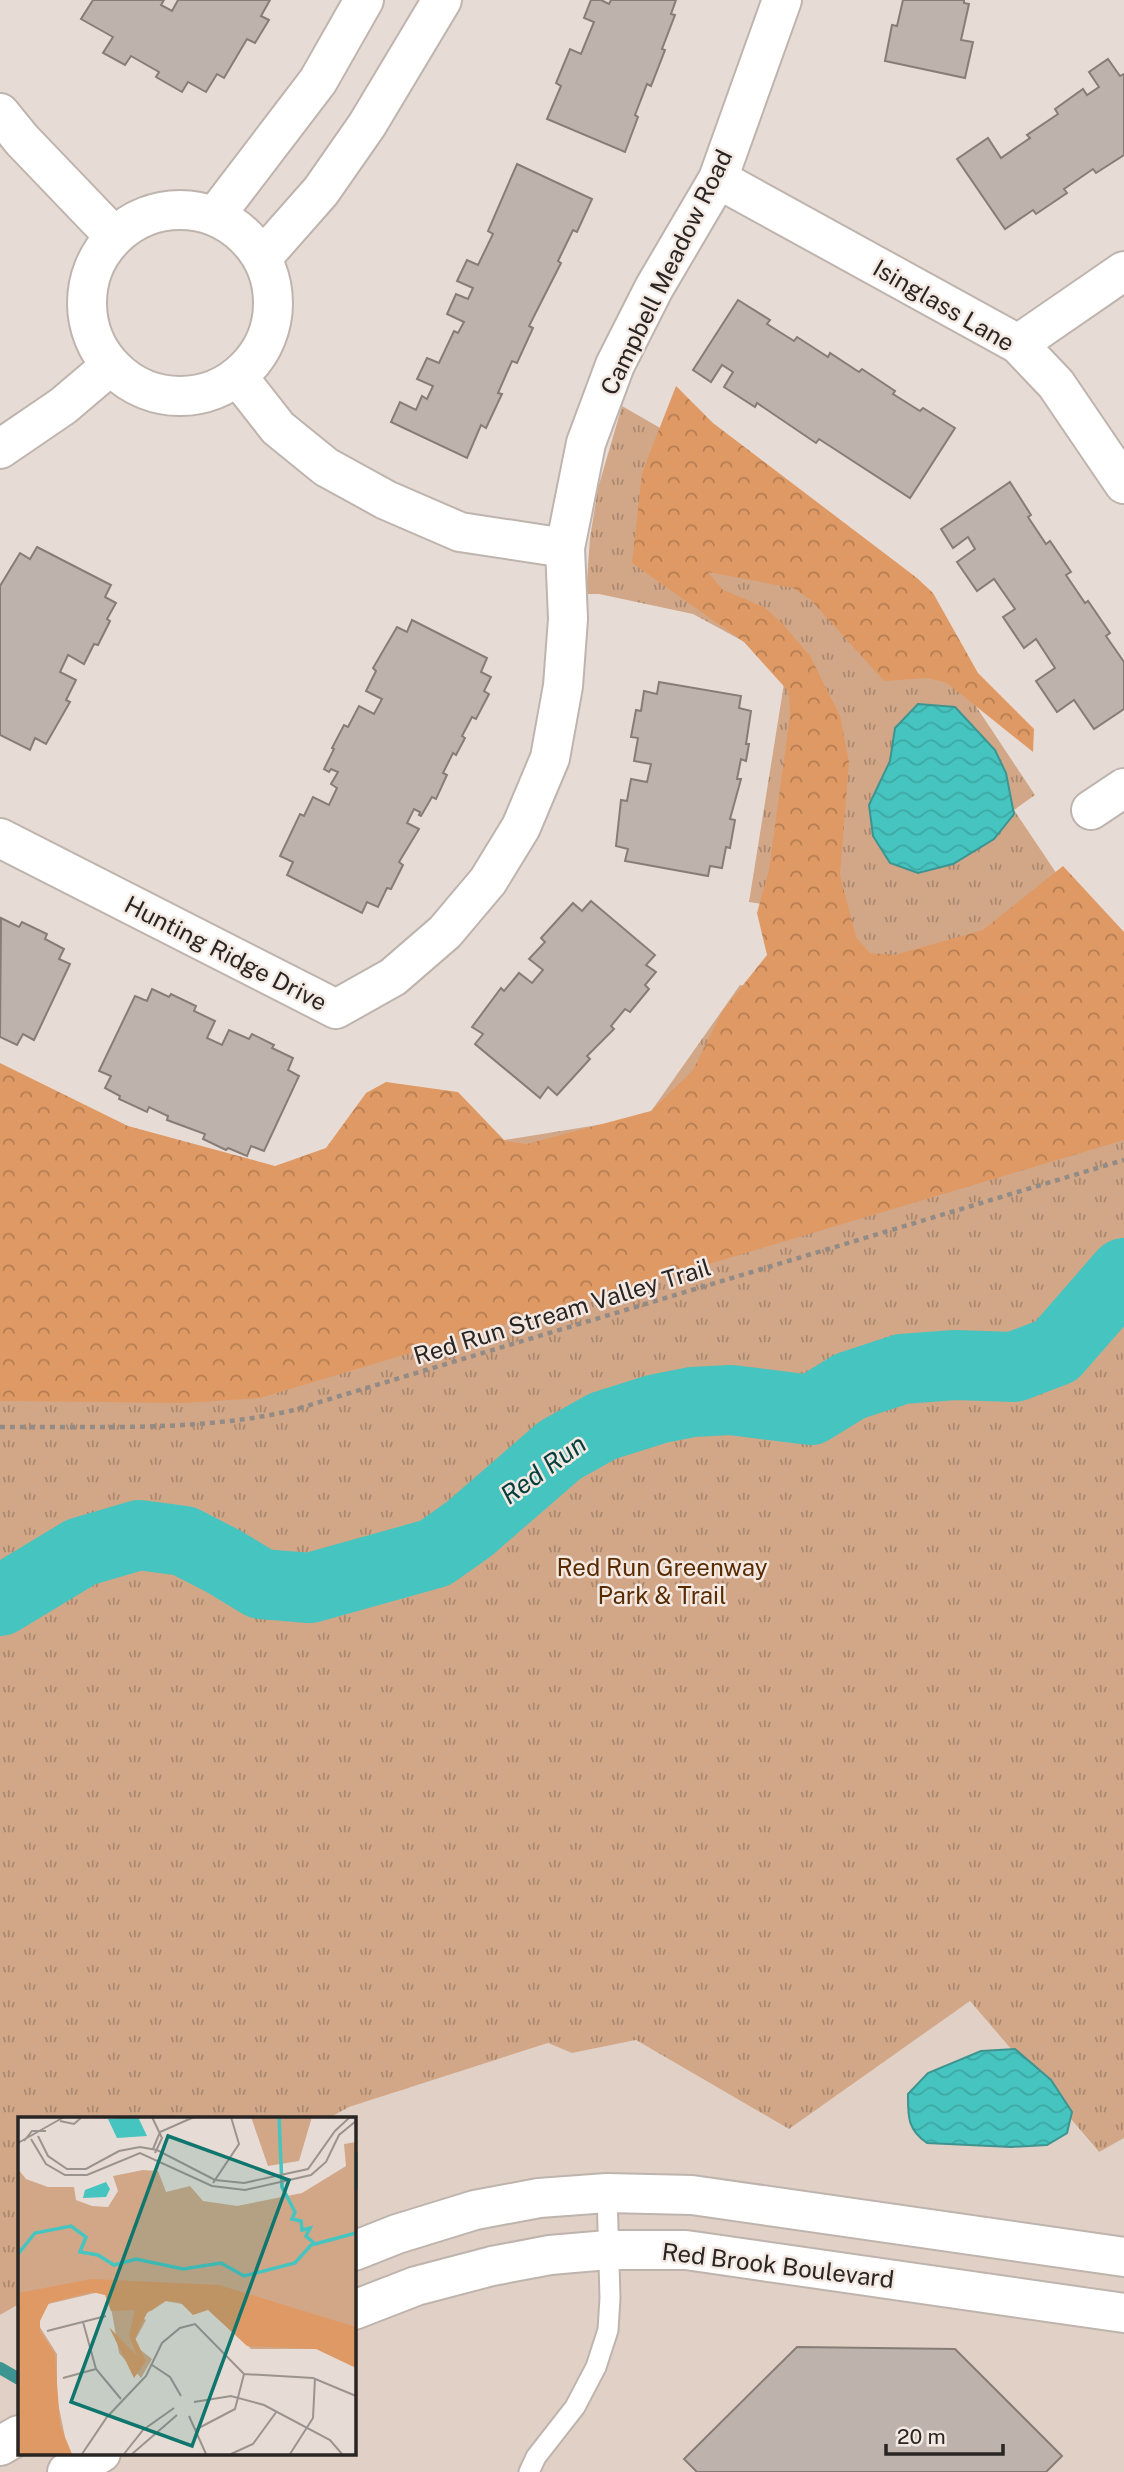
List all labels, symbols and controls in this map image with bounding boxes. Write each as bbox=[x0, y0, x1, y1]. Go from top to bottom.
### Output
street label: Campbell Meadow Road bbox=[594, 145, 738, 399]
street label: Isinglass Lane bbox=[868, 253, 1020, 357]
street label: Hunting Ridge Drive bbox=[120, 890, 332, 1016]
street label: Red Run Stream Valley Trail bbox=[410, 1252, 714, 1370]
water label: Red Run bbox=[494, 1428, 592, 1510]
park label: Red Run Greenway Park & Trail bbox=[557, 1553, 768, 1609]
inset map bbox=[18, 2117, 355, 2454]
street label: Red Brook Boulevard bbox=[660, 2237, 896, 2293]
scale bar bbox=[886, 2412, 1003, 2456]
text: 20 m bbox=[897, 2424, 946, 2449]

